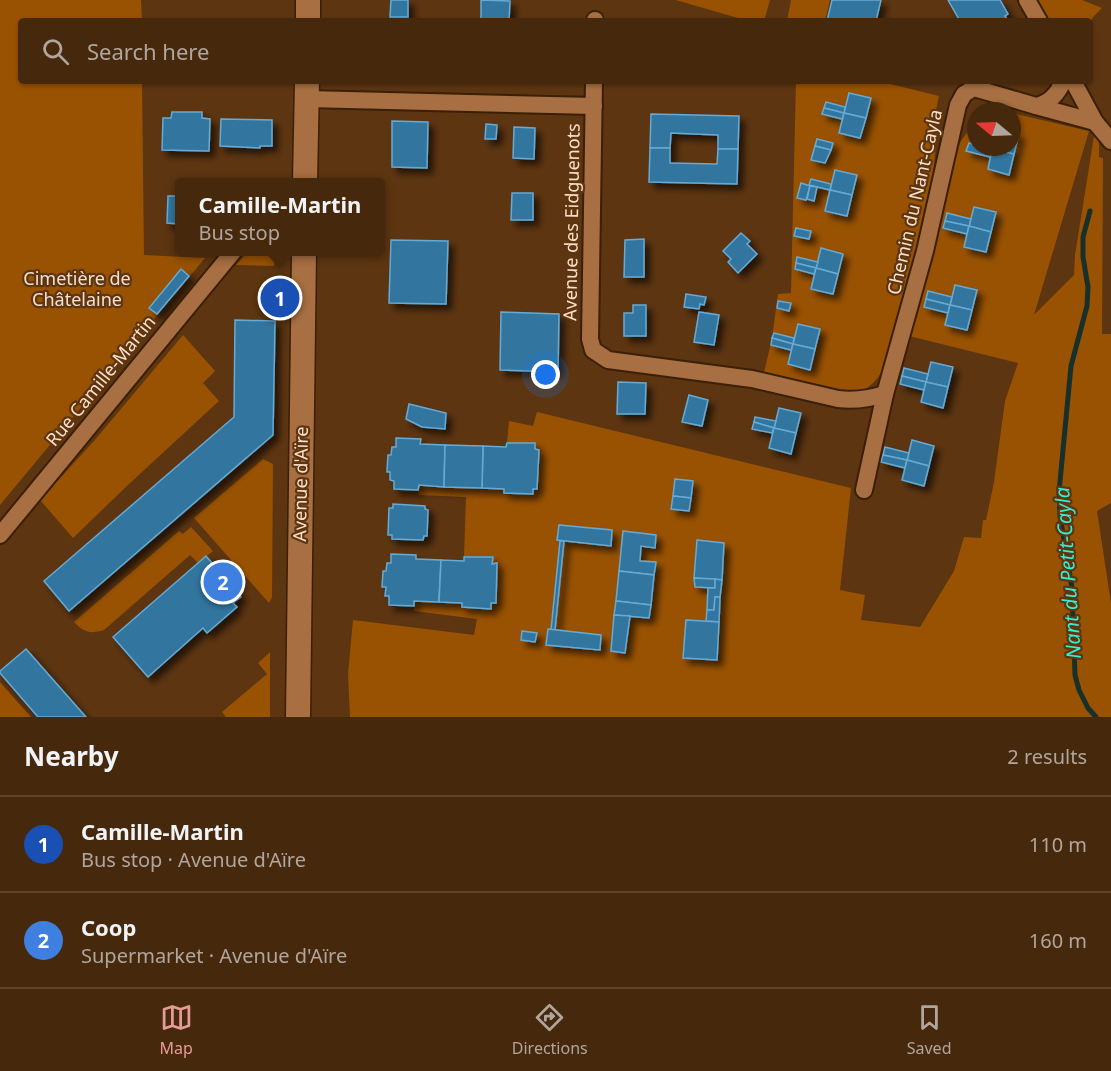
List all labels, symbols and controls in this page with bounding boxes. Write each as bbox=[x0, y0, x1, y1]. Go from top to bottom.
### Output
search box bbox=[18, 18, 1093, 84]
icon: search bbox=[39, 35, 72, 68]
text: Search here bbox=[87, 36, 209, 66]
north arrow bbox=[967, 102, 1021, 156]
street label: Chemin du Nant-Cayla bbox=[881, 107, 947, 297]
street label: Avenue des Eidguenots bbox=[557, 123, 585, 321]
popup bbox=[175, 178, 385, 256]
text: Camille-Martin bbox=[199, 189, 361, 219]
text: Bus stop bbox=[199, 219, 280, 246]
park label: Cimetière de Châtelaine bbox=[23, 266, 131, 311]
pin: 1 bbox=[260, 276, 300, 320]
street label: Rue Camille-Martin bbox=[40, 310, 160, 451]
your location bbox=[531, 360, 560, 389]
street label: Avenue d'Aïre bbox=[287, 426, 313, 542]
water label: Nant du Petit-Cayla bbox=[1048, 486, 1087, 660]
pin: 2 bbox=[204, 560, 242, 604]
text: Nearby bbox=[24, 738, 119, 774]
text: 2 results bbox=[1007, 743, 1087, 770]
text: Camille-Martin bbox=[81, 816, 244, 846]
text: 1 bbox=[38, 831, 49, 858]
text: 110 m bbox=[1029, 831, 1087, 858]
text: Bus stop · Avenue d'Aïre bbox=[81, 846, 306, 873]
text: Coop bbox=[81, 912, 137, 942]
text: 2 bbox=[38, 927, 49, 954]
text: 160 m bbox=[1029, 927, 1087, 954]
text: Supermarket · Avenue d'Aïre bbox=[81, 942, 347, 969]
tab: Map bbox=[159, 1001, 193, 1059]
tab: Directions bbox=[512, 1001, 588, 1059]
tab: Saved bbox=[907, 1001, 951, 1059]

